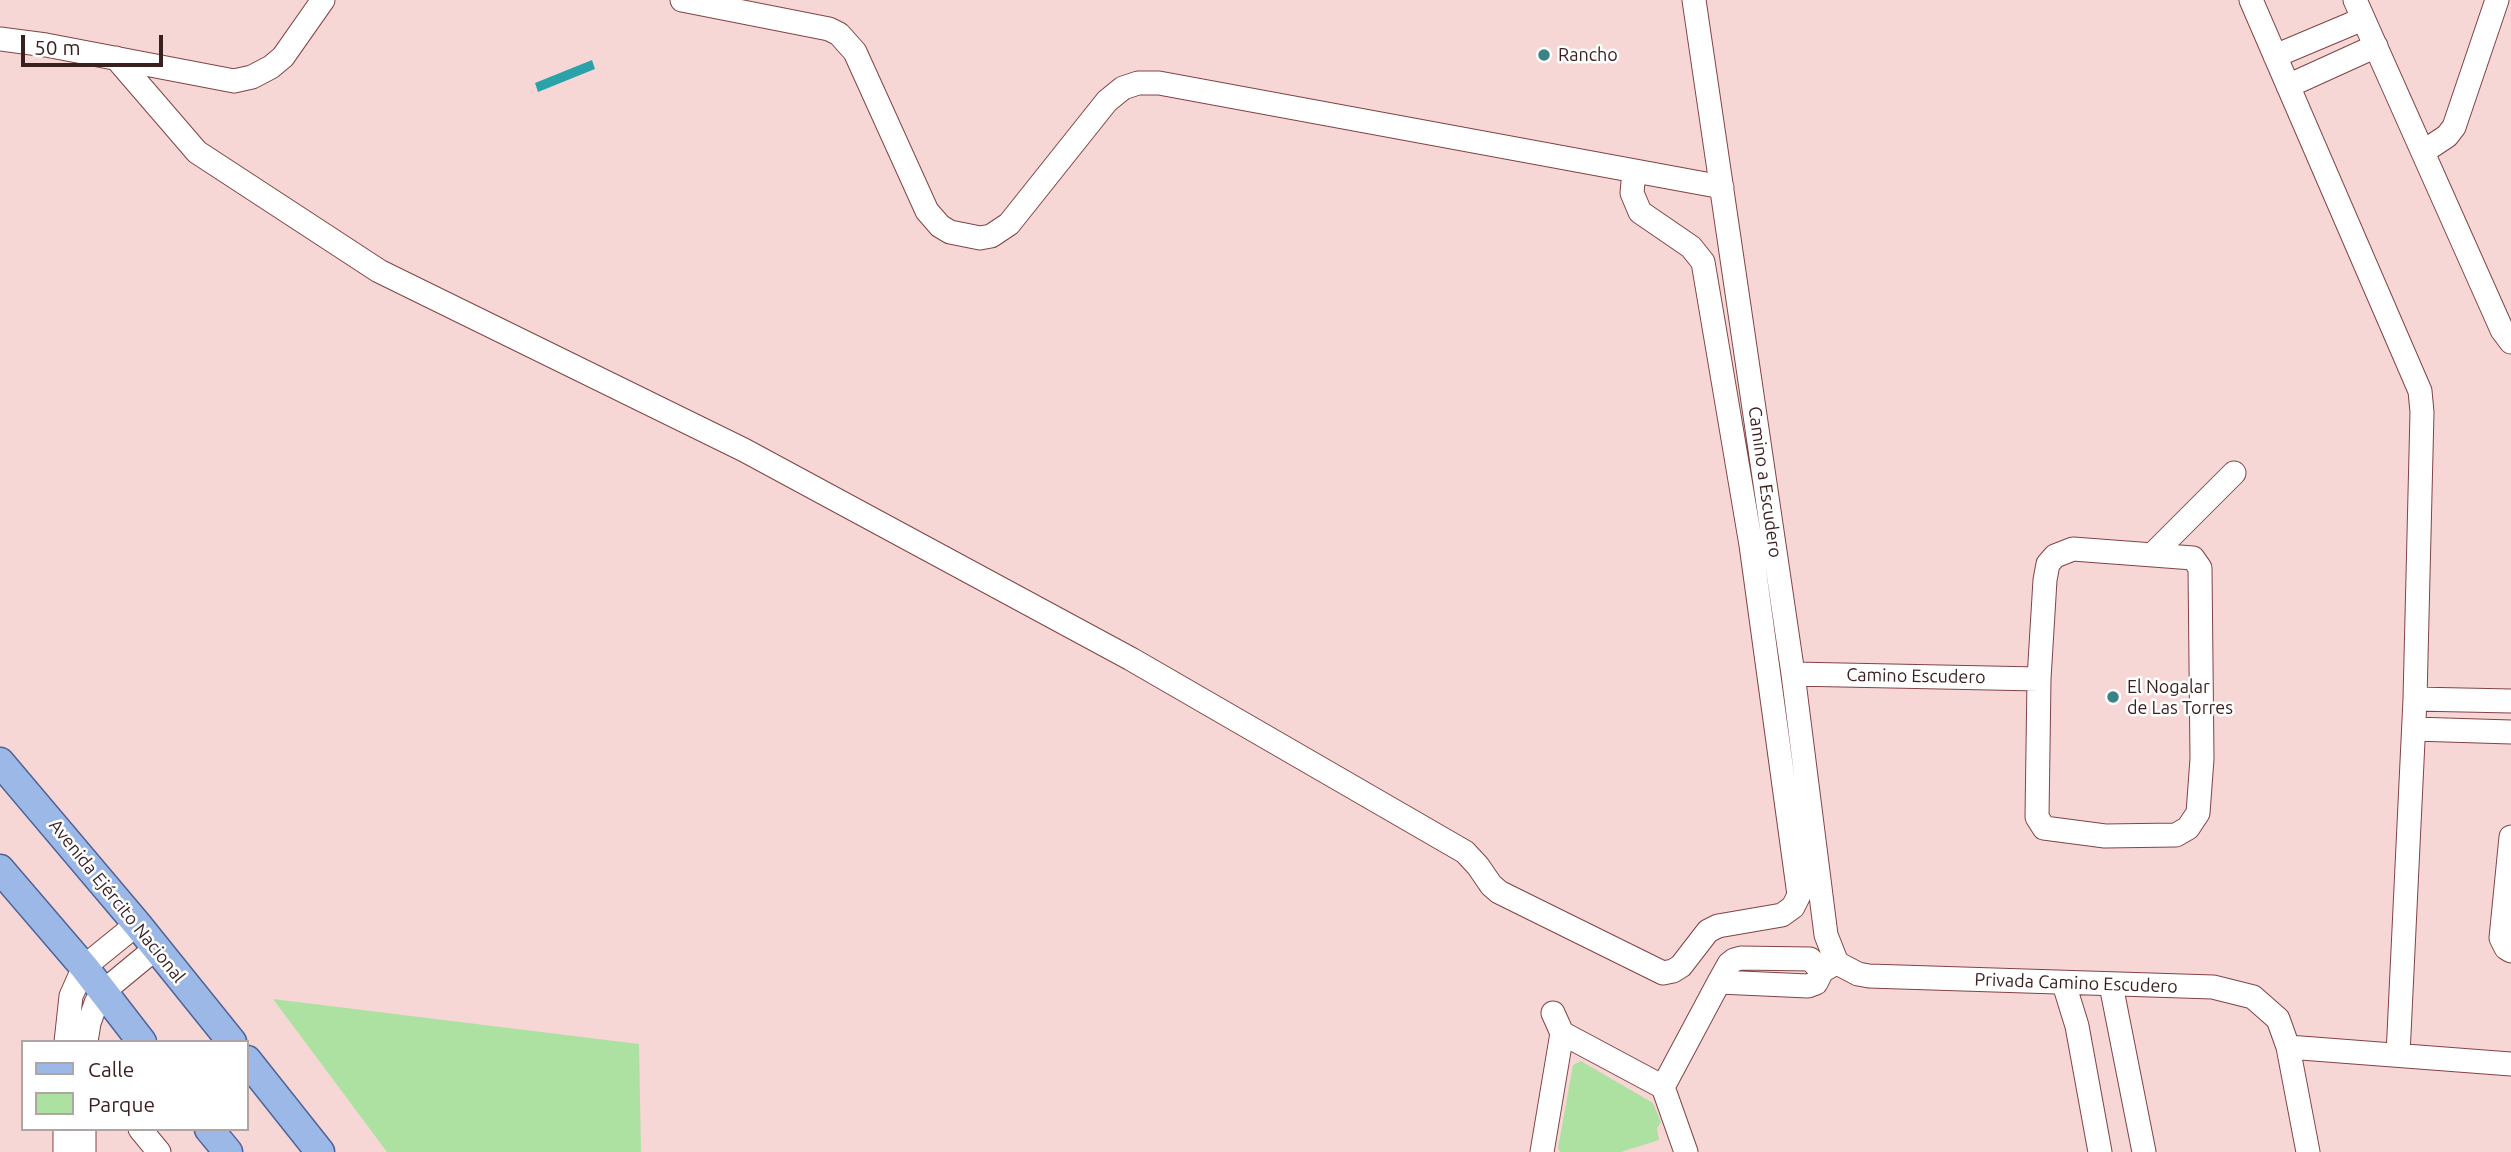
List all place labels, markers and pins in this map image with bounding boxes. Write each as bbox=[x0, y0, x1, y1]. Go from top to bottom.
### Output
place label: Rancho bbox=[1558, 44, 1618, 66]
marker: Rancho bbox=[1536, 47, 1552, 63]
place label: El Nogalar de Las Torres bbox=[2127, 676, 2233, 718]
marker: El Nogalar de Las Torres bbox=[2105, 689, 2121, 705]

